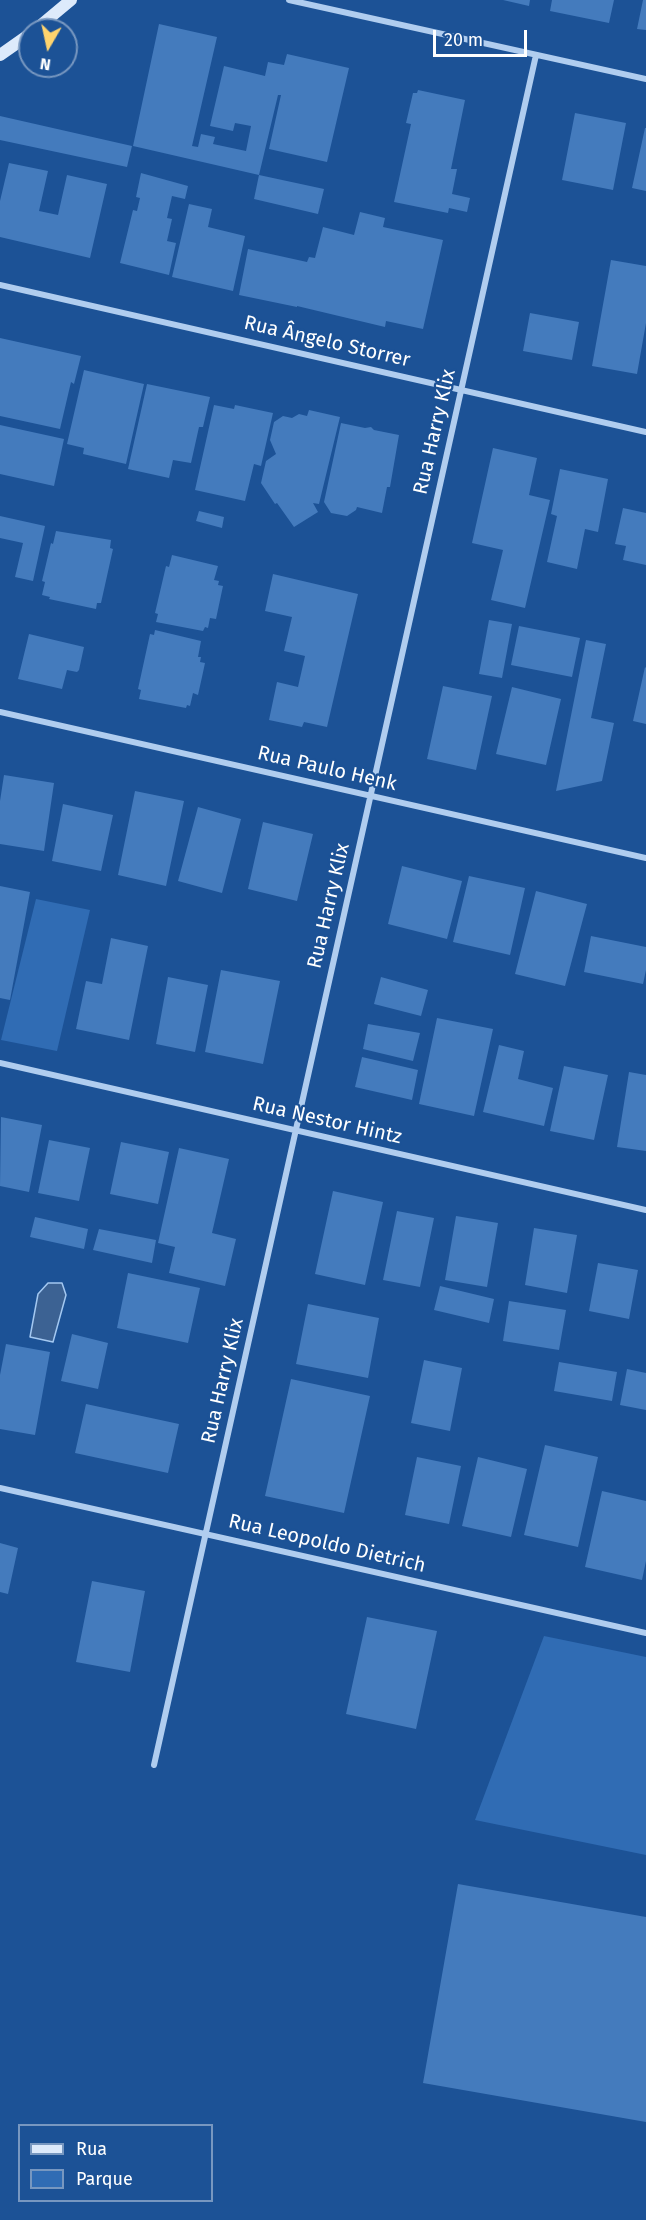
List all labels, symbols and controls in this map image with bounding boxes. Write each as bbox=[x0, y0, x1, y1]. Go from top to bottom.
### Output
north arrow bbox=[18, 18, 78, 78]
scale bar bbox=[436, 18, 530, 56]
text: 20 m bbox=[444, 29, 483, 51]
text: N bbox=[39, 54, 52, 75]
street label: Rua Ângelo Storrer bbox=[242, 311, 412, 373]
street label: Rua Harry Klix bbox=[409, 367, 461, 497]
street label: Rua Paulo Henk bbox=[255, 741, 399, 797]
street label: Rua Harry Klix bbox=[303, 841, 355, 971]
street label: Rua Nestor Hintz bbox=[250, 1092, 404, 1150]
street label: Rua Harry Klix bbox=[197, 1316, 249, 1446]
street label: Rua Leopoldo Dietrich bbox=[226, 1510, 428, 1578]
legend bbox=[18, 2124, 213, 2202]
text: Rua bbox=[76, 2138, 107, 2160]
text: Parque bbox=[76, 2168, 133, 2190]

